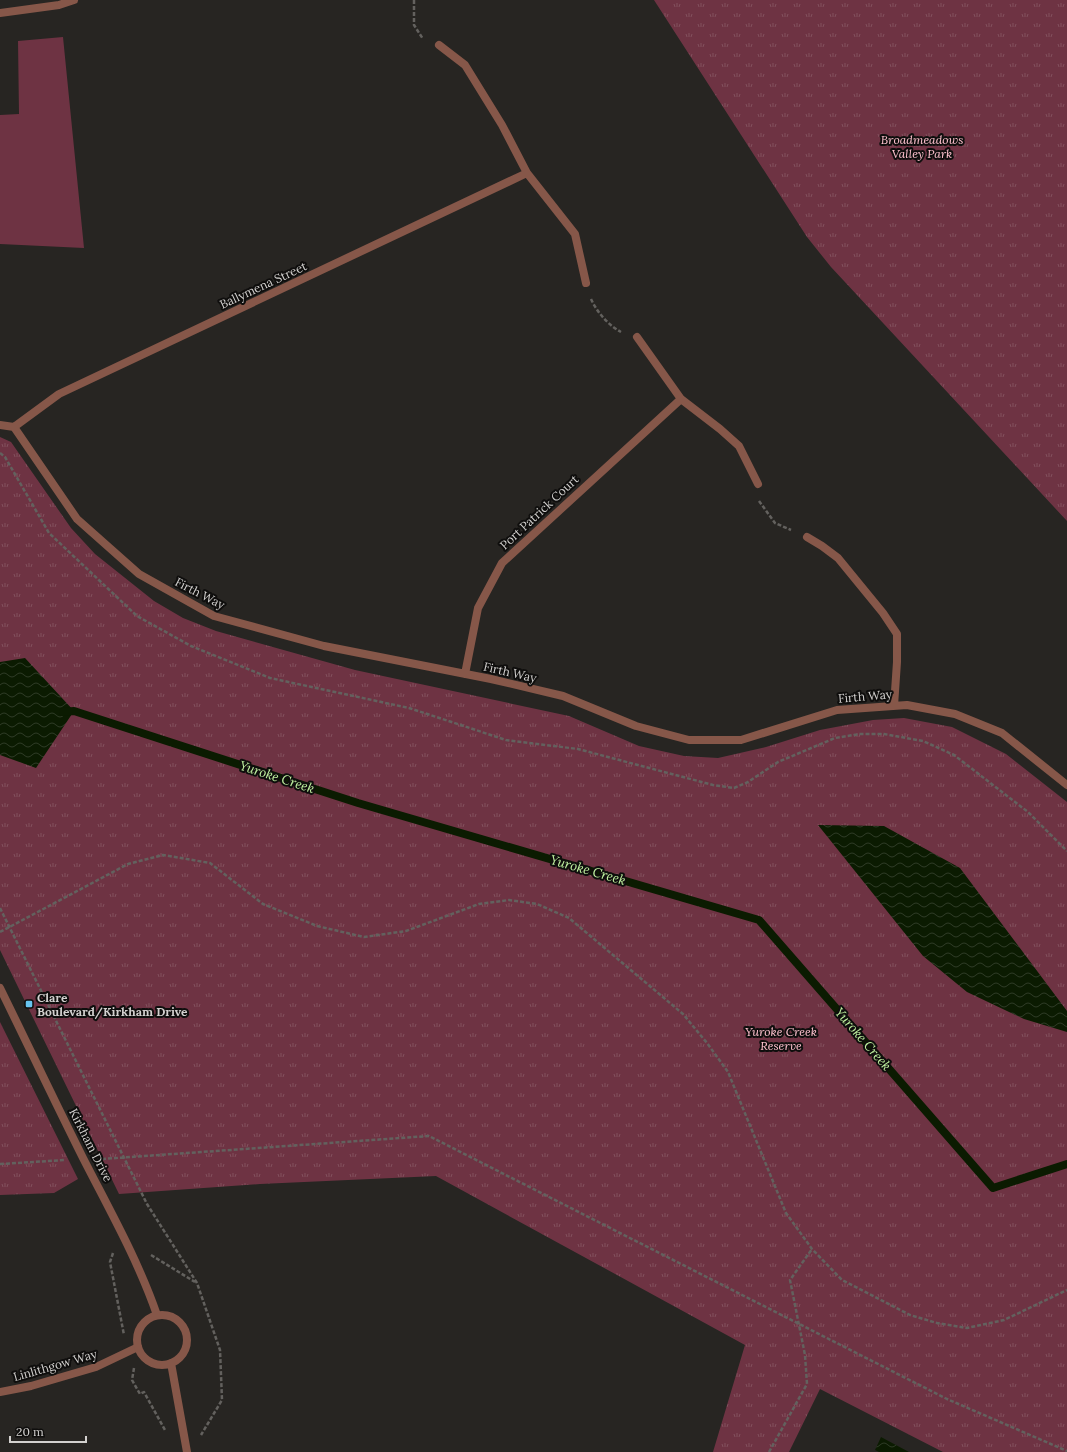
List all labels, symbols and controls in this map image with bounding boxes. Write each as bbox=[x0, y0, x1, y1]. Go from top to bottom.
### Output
park label: Broadmeadows Valley Park bbox=[881, 132, 963, 161]
street label: Ballymena Street bbox=[217, 258, 309, 312]
street label: Port Patrick Court bbox=[496, 471, 582, 552]
street label: Firth Way bbox=[173, 574, 228, 612]
street label: Firth Way bbox=[482, 659, 539, 686]
street label: Firth Way bbox=[837, 686, 893, 706]
water label: Yuroke Creek bbox=[237, 757, 317, 797]
water label: Yuroke Creek bbox=[548, 851, 628, 889]
place label: Clare Boulevard/Kirkham Drive bbox=[37, 990, 188, 1020]
marker: Clare Boulevard/Kirkham Drive bbox=[24, 999, 34, 1009]
water label: Yuroke Creek bbox=[831, 1004, 895, 1074]
park label: Yuroke Creek Reserve bbox=[745, 1024, 817, 1053]
street label: Kirkham Drive bbox=[66, 1106, 116, 1185]
street label: Linlithgow Way bbox=[11, 1346, 99, 1384]
scale bar bbox=[10, 1418, 86, 1444]
text: 20 m bbox=[16, 1424, 44, 1439]

